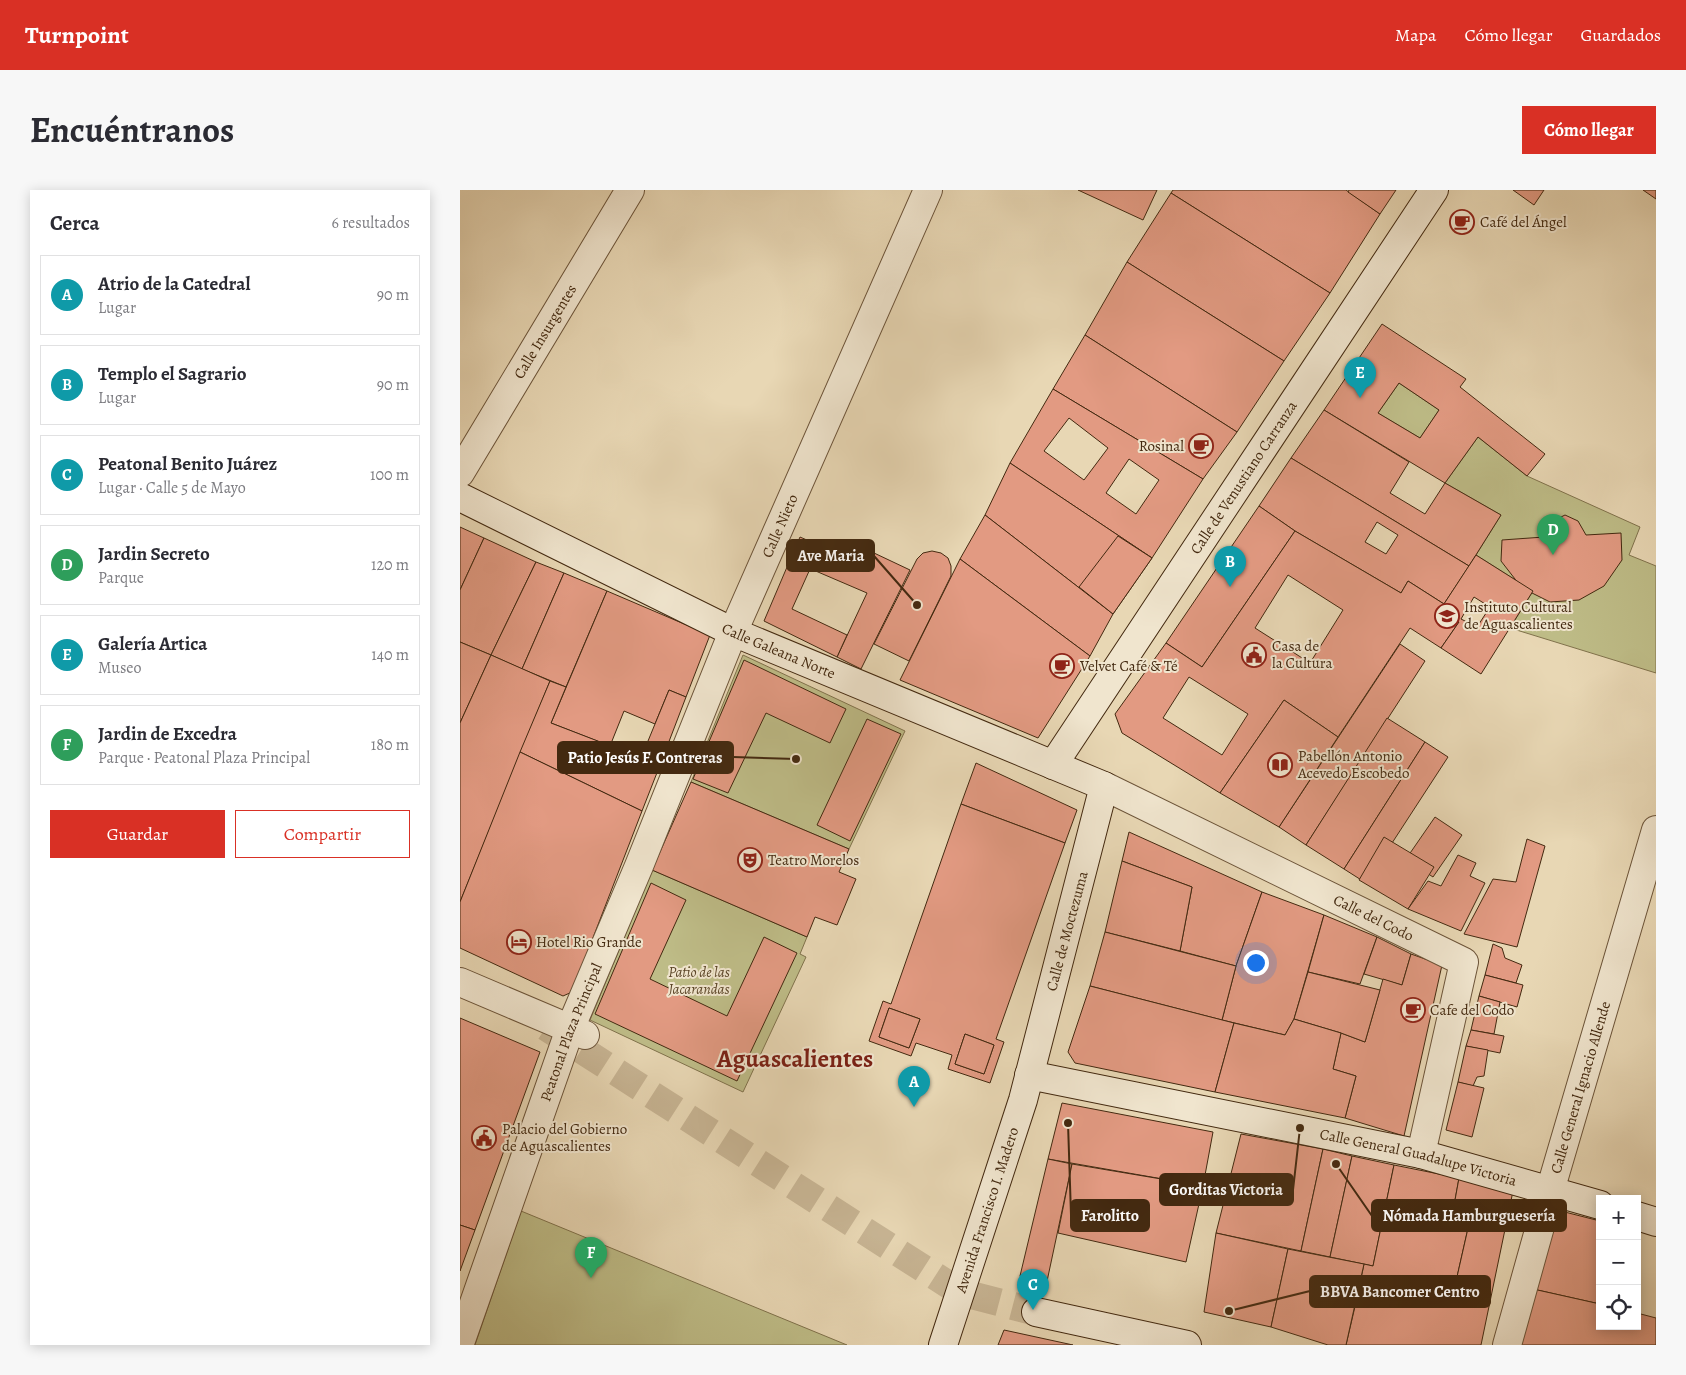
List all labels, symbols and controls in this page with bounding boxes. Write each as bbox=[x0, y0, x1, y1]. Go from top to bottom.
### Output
text: Turnpoint bbox=[25, 19, 129, 51]
text: Mapa bbox=[1395, 23, 1436, 47]
text: Cómo llegar bbox=[1464, 23, 1553, 47]
text: Guardados bbox=[1581, 23, 1661, 47]
text: Encuéntranos bbox=[30, 106, 234, 154]
button: Cómo llegar bbox=[1522, 106, 1656, 154]
text: Cerca bbox=[50, 209, 100, 237]
cafe icon: Café del Ángel bbox=[1449, 209, 1475, 235]
text: 6 resultados bbox=[332, 212, 410, 234]
place label: Café del Ángel bbox=[1480, 212, 1567, 232]
text: Atrio de la Catedral bbox=[98, 271, 250, 297]
street label: Calle Insurgentes bbox=[509, 281, 581, 383]
text: A bbox=[62, 284, 72, 306]
text: 90 m bbox=[377, 284, 409, 306]
text: Lugar bbox=[98, 297, 136, 319]
pin: E bbox=[1344, 357, 1376, 398]
text: Templo el Sagrario bbox=[98, 361, 247, 387]
text: B bbox=[62, 374, 72, 396]
text: 90 m bbox=[377, 374, 409, 396]
text: Lugar bbox=[98, 387, 136, 409]
street label: Calle de Venustiano Carranza bbox=[1185, 397, 1302, 558]
cafe icon: Rosinal bbox=[1188, 433, 1214, 459]
place label: Rosinal bbox=[1139, 436, 1184, 456]
text: Peatonal Benito Juárez bbox=[98, 451, 277, 477]
text: C bbox=[62, 464, 72, 486]
text: 100 m bbox=[370, 464, 409, 486]
text: Lugar · Calle 5 de Mayo bbox=[98, 477, 246, 499]
street label: Calle Nieto bbox=[757, 491, 803, 561]
pin: D bbox=[1537, 514, 1569, 555]
callout: Ave Maria bbox=[787, 540, 874, 571]
text: Jardin Secreto bbox=[98, 541, 210, 567]
text: Ave Maria bbox=[796, 545, 865, 567]
pin: B bbox=[1214, 546, 1246, 587]
text: D bbox=[61, 554, 73, 576]
text: 120 m bbox=[371, 554, 409, 576]
text: Parque bbox=[98, 567, 144, 589]
place label: Instituto Cultural de Aguascalientes bbox=[1464, 597, 1573, 634]
school or university icon: Instituto Cultural de Aguascalientes bbox=[1434, 603, 1460, 629]
street label: Calle Galeana Norte bbox=[718, 618, 839, 684]
text: Galería Artica bbox=[98, 631, 207, 657]
place label: Casa de la Cultura bbox=[1272, 636, 1332, 673]
public building icon: Casa de la Cultura bbox=[1241, 642, 1267, 668]
text: E bbox=[62, 644, 72, 666]
text: 140 m bbox=[371, 644, 409, 666]
cafe icon: Velvet Café & Té bbox=[1049, 653, 1075, 679]
place label: Velvet Café & Té bbox=[1079, 656, 1178, 676]
text: Museo bbox=[98, 657, 141, 679]
text: Jardin de Excedra bbox=[98, 721, 237, 747]
text: F bbox=[63, 734, 71, 756]
text: 180 m bbox=[371, 734, 409, 756]
callout: Patio Jesús F. Contreras bbox=[558, 742, 733, 773]
place label: Pabellón Antonio Acevedo Escobedo bbox=[1297, 746, 1409, 783]
text: Parque · Peatonal Plaza Principal bbox=[98, 747, 310, 769]
text: Patio Jesús F. Contreras bbox=[568, 747, 722, 769]
library icon: Pabellón Antonio Acevedo Escobedo bbox=[1267, 752, 1293, 778]
button: Guardar bbox=[50, 810, 225, 858]
button: Compartir bbox=[235, 810, 410, 858]
theatre icon: Teatro Morelos bbox=[737, 847, 763, 873]
place label: Teatro Morelos bbox=[768, 850, 859, 870]
street label: Calle de Moctezuma bbox=[1041, 869, 1093, 993]
street label: Calle del Codo bbox=[1330, 890, 1417, 946]
hotel icon: Hotel Rio Grande bbox=[506, 929, 532, 955]
place label: Hotel Rio Grande bbox=[536, 932, 642, 952]
your location bbox=[1243, 950, 1269, 976]
street label: Peatonal Plaza Principal bbox=[535, 960, 607, 1104]
park label: Patio de las Jacarandas bbox=[667, 962, 730, 999]
cafe icon: Cafe del Codo bbox=[1400, 997, 1426, 1023]
street label: Calle General Ignacio Allende bbox=[1546, 998, 1615, 1176]
place label: Cafe del Codo bbox=[1430, 1000, 1514, 1020]
district label: Aguascalientes bbox=[716, 1042, 873, 1076]
pin: A bbox=[898, 1066, 930, 1107]
place label: Palacio del Gobierno de Aguascalientes bbox=[502, 1119, 627, 1156]
street label: Calle General Guadalupe Victoria bbox=[1318, 1124, 1519, 1191]
public building icon: Palacio del Gobierno de Aguascalientes bbox=[471, 1125, 497, 1151]
street label: Avenida Francisco I. Madero bbox=[950, 1125, 1023, 1296]
callout: Gorditas Victoria bbox=[1160, 1174, 1293, 1205]
text: Gorditas Victoria bbox=[1169, 1179, 1283, 1201]
map controls bbox=[1596, 1195, 1641, 1330]
button: + bbox=[1596, 1195, 1641, 1240]
callout: Farolitto bbox=[1071, 1200, 1149, 1231]
callout: Nómada Hamburguesería bbox=[1372, 1200, 1566, 1231]
text: Farolitto bbox=[1081, 1205, 1139, 1227]
text: Nómada Hamburguesería bbox=[1382, 1205, 1556, 1227]
pin: F bbox=[575, 1237, 607, 1278]
button: − bbox=[1596, 1240, 1641, 1285]
pin: C bbox=[1017, 1269, 1049, 1310]
callout: BBVA Bancomer Centro bbox=[1310, 1276, 1490, 1307]
text: BBVA Bancomer Centro bbox=[1320, 1281, 1480, 1303]
button: locate bbox=[1596, 1285, 1641, 1330]

